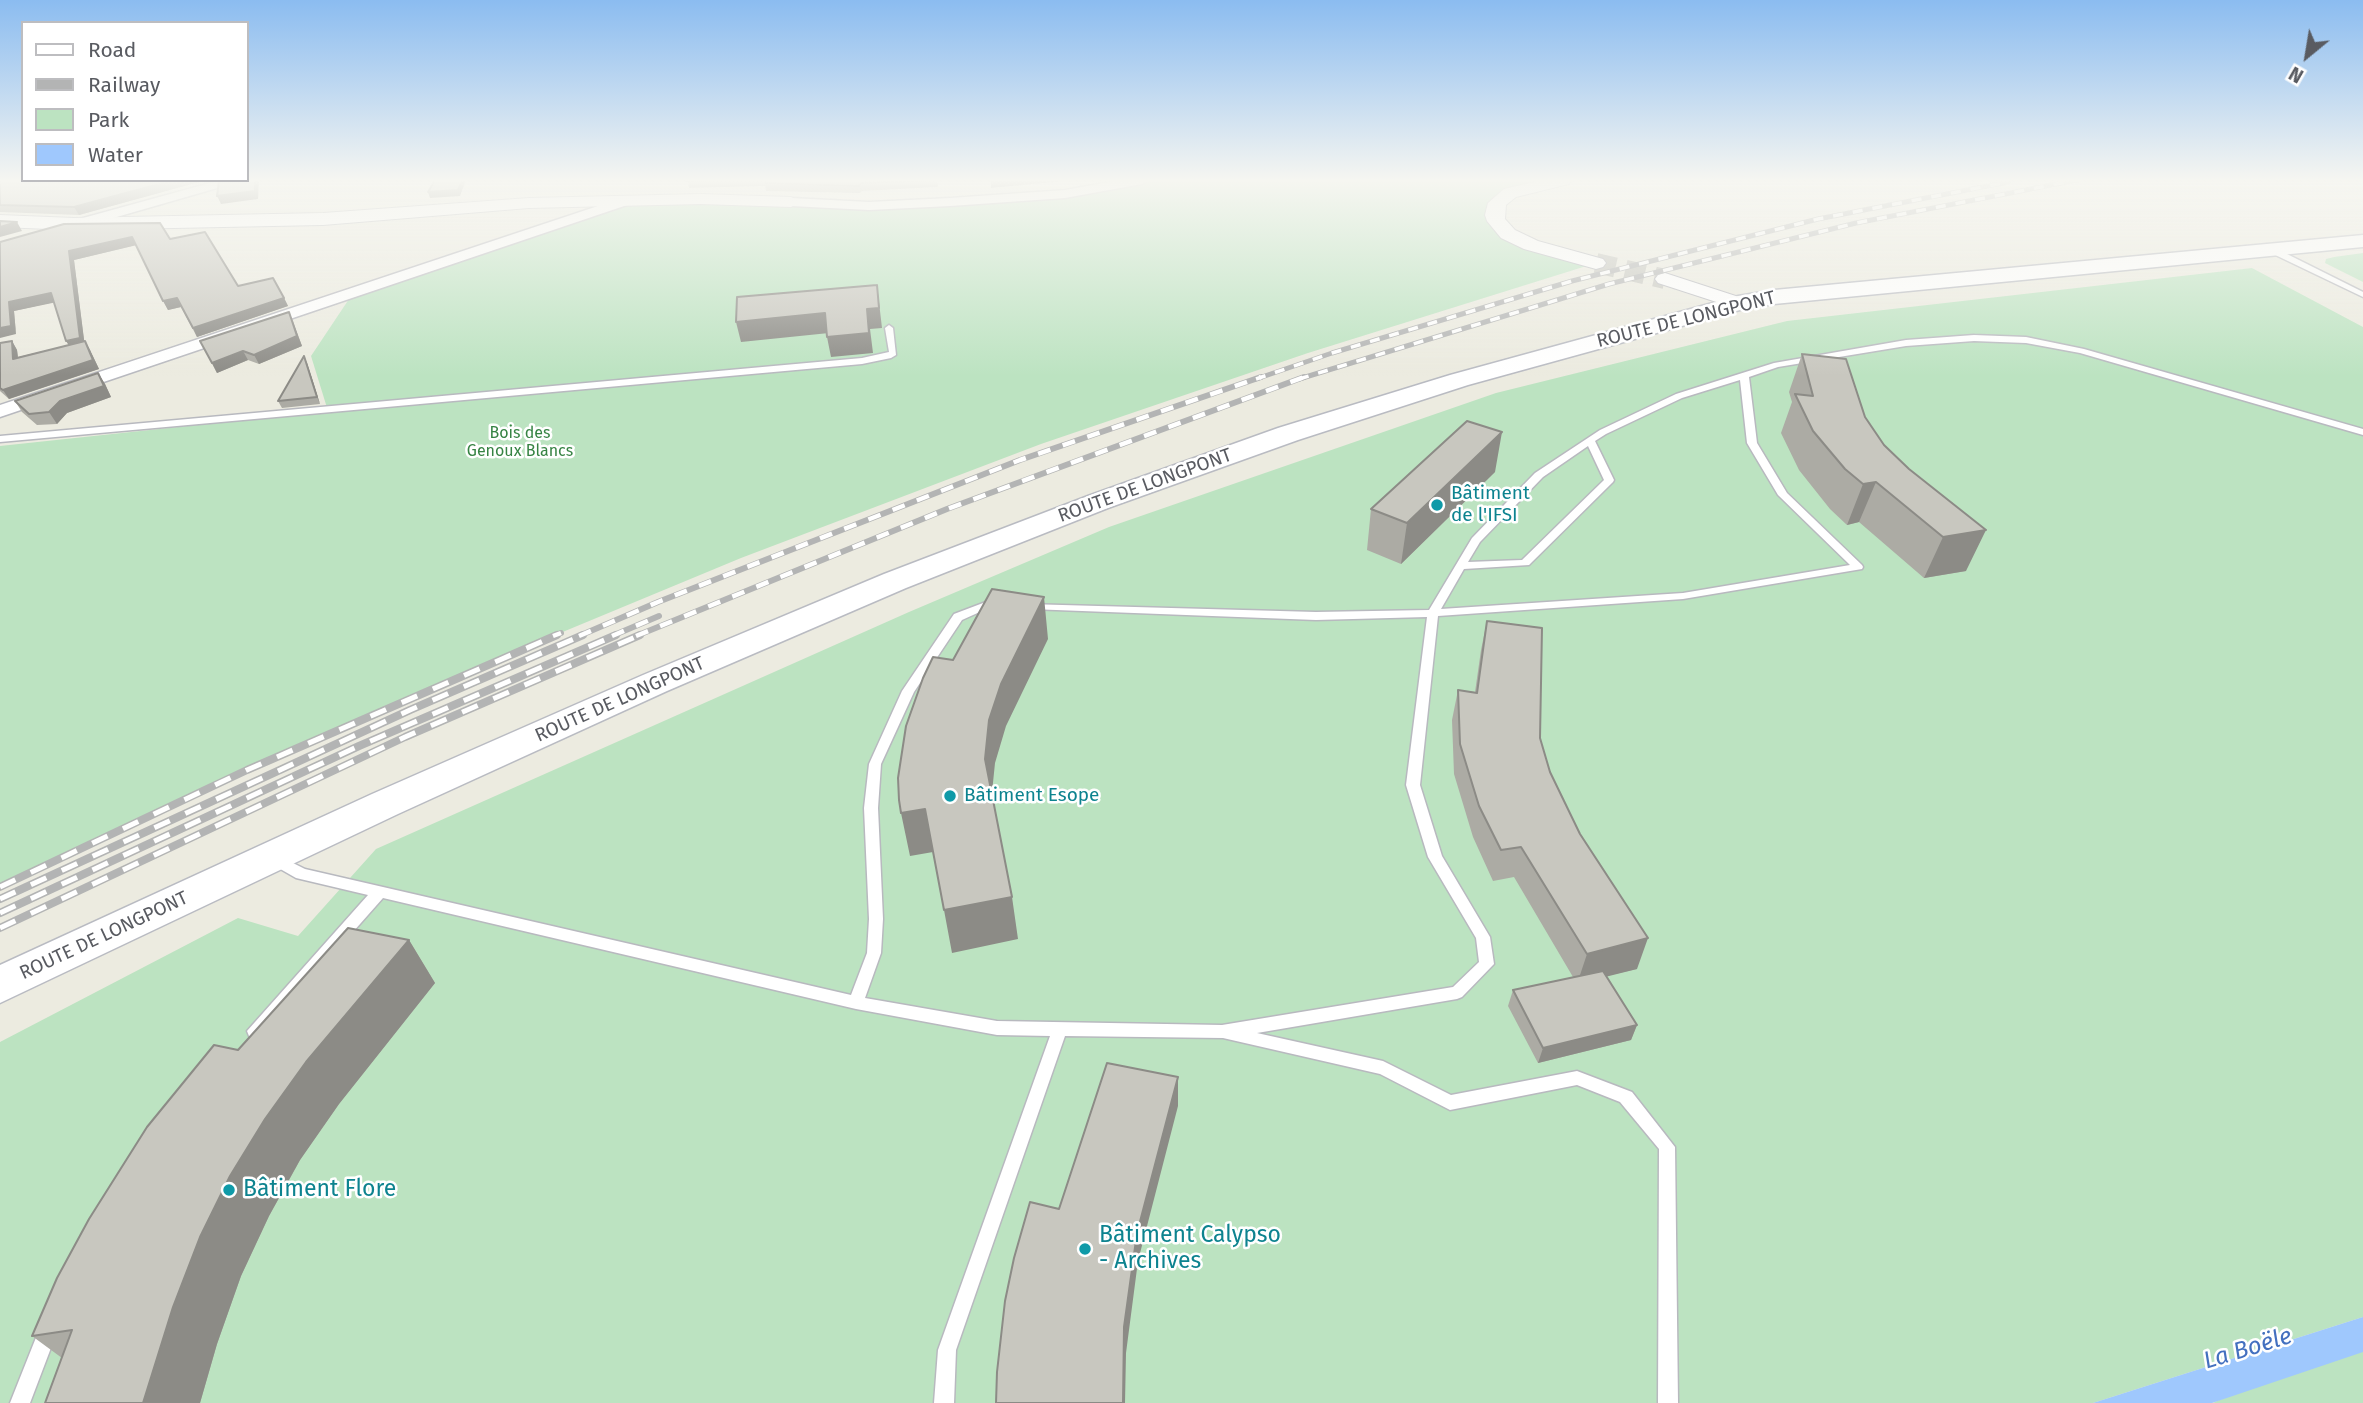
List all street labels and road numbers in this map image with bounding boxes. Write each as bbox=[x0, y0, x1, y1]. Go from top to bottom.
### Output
street label: ROUTE DE LONGPONT bbox=[1594, 287, 1778, 353]
street label: ROUTE DE LONGPONT bbox=[1055, 444, 1235, 528]
street label: ROUTE DE LONGPONT bbox=[532, 652, 708, 748]
street label: ROUTE DE LONGPONT bbox=[16, 887, 192, 985]

